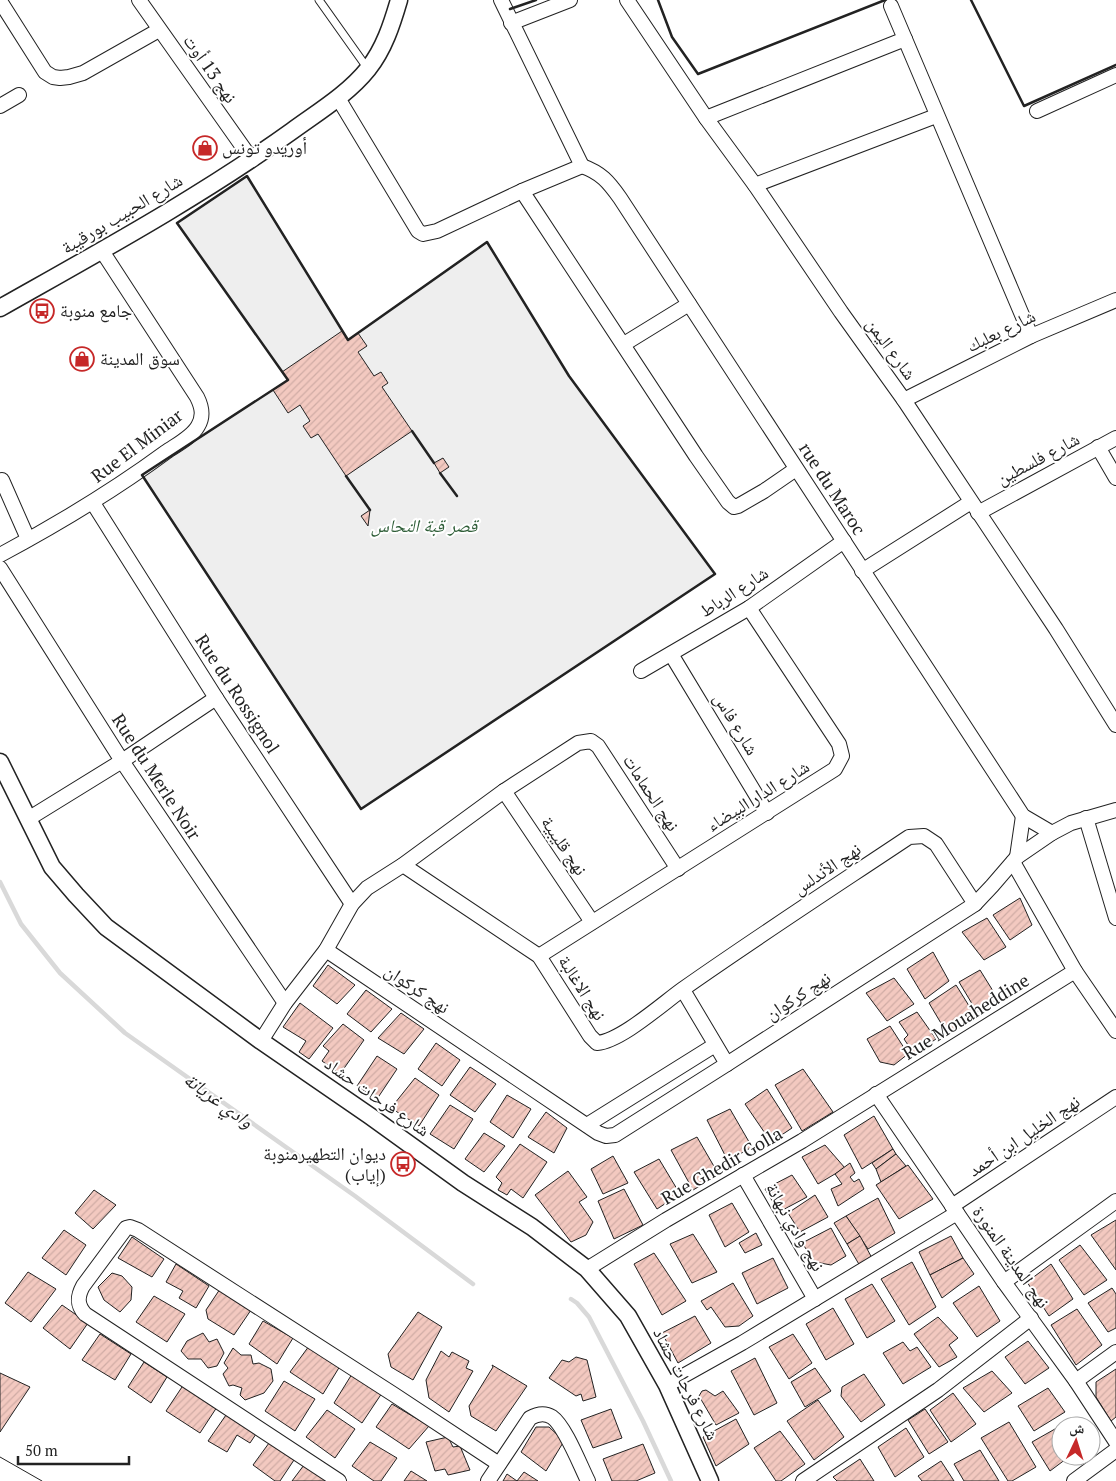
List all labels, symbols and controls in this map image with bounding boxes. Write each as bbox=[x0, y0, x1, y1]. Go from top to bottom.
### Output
street label: نهج 13 أوت bbox=[178, 29, 243, 108]
shop icon: أوريدو تونس bbox=[192, 135, 218, 161]
place label: أوريدو تونس bbox=[222, 135, 307, 159]
street label: شارع الحبيب بورقيبة bbox=[56, 168, 186, 259]
bus stop icon: جامع منوبة bbox=[29, 298, 55, 324]
place label: جامع منوبة bbox=[60, 298, 132, 323]
street label: شارع بعلبك bbox=[962, 303, 1039, 357]
street label: شارع اليمن bbox=[861, 313, 922, 384]
shop icon: سوق المدينة bbox=[69, 346, 95, 372]
place label: سوق المدينة bbox=[100, 346, 180, 370]
street label: Rue El Miniar bbox=[86, 403, 187, 487]
street label: شارع فلسطين bbox=[992, 426, 1083, 490]
street label: rue du Maroc bbox=[794, 438, 872, 539]
park label: قصر قبة النحاس bbox=[371, 513, 480, 537]
street label: شارع الرباط bbox=[694, 560, 772, 622]
street label: Rue du Rossignol bbox=[190, 629, 285, 758]
street label: شارع فاس bbox=[709, 688, 765, 759]
street label: Rue du Merle Noir bbox=[107, 709, 207, 844]
street label: نهج الحمامات bbox=[617, 749, 686, 836]
street label: شارع الدار البيضاء bbox=[701, 754, 813, 836]
street label: نهج قليبية bbox=[535, 811, 593, 880]
street label: نهج الأندلس bbox=[788, 837, 866, 901]
street label: نهج الاغالبة bbox=[553, 950, 612, 1025]
street label: نهج كركوان bbox=[380, 958, 455, 1020]
street label: نهج كركوان bbox=[760, 965, 835, 1026]
street label: Rue Mouaheddine bbox=[898, 968, 1033, 1065]
street label: شارع فرحات حشاد bbox=[320, 1051, 435, 1141]
water label: وادي غريانة bbox=[177, 1066, 259, 1136]
street label: نهج الخليل ابن أحمد bbox=[963, 1089, 1085, 1182]
street label: Rue Ghedir Golla bbox=[657, 1121, 786, 1210]
place label: ديوان التطهيرمنوبة (إياب) bbox=[263, 1141, 386, 1187]
bus stop icon: ديوان التطهيرمنوبة (إياب) bbox=[390, 1151, 416, 1177]
street label: نهج وادي نبهانة bbox=[758, 1178, 831, 1277]
street label: نهج المدينة المنورة bbox=[967, 1201, 1056, 1313]
street label: شارع فرحات حشاد bbox=[648, 1323, 726, 1444]
north arrow bbox=[1051, 1416, 1101, 1466]
text: ش bbox=[1069, 1418, 1085, 1438]
scale bar bbox=[18, 1434, 129, 1466]
text: 50 m bbox=[25, 1440, 58, 1460]

